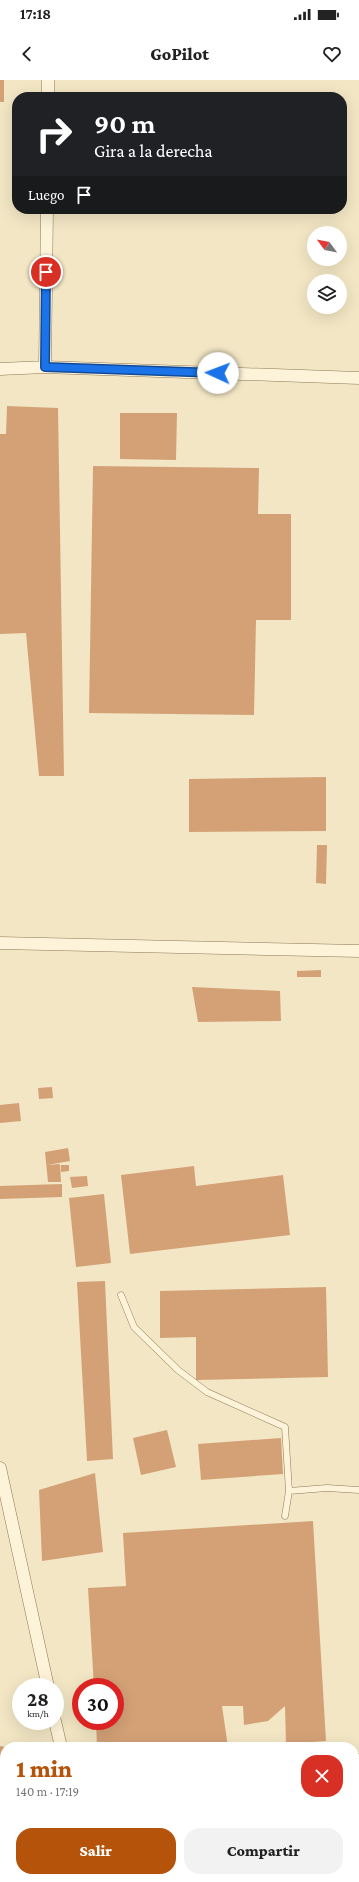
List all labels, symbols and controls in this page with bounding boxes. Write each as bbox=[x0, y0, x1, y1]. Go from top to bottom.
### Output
text: 17:18 bbox=[20, 6, 51, 22]
icon: back bbox=[16, 43, 38, 65]
icon: heart bbox=[321, 43, 343, 65]
text: GoPilot bbox=[150, 44, 209, 64]
icon: right bbox=[28, 108, 80, 160]
text: 90 m bbox=[94, 108, 155, 139]
text: Gira a la derecha bbox=[94, 141, 213, 161]
icon: arrive bbox=[73, 184, 95, 206]
text: Luego bbox=[28, 187, 65, 203]
north arrow bbox=[307, 226, 347, 266]
map controls bbox=[307, 226, 347, 314]
pin bbox=[29, 255, 63, 289]
icon: arrive bbox=[35, 261, 57, 283]
button: layers bbox=[307, 274, 347, 314]
position arrow bbox=[197, 352, 239, 394]
speed limit sign: 30 bbox=[72, 1678, 124, 1730]
text: 28 bbox=[27, 1688, 49, 1710]
text: km/h bbox=[27, 1708, 49, 1719]
text: 1 min bbox=[16, 1755, 72, 1782]
button: close bbox=[301, 1755, 343, 1797]
text: 140 m · 17:19 bbox=[16, 1784, 79, 1799]
button: Salir bbox=[16, 1828, 176, 1874]
button: Compartir bbox=[184, 1828, 343, 1874]

